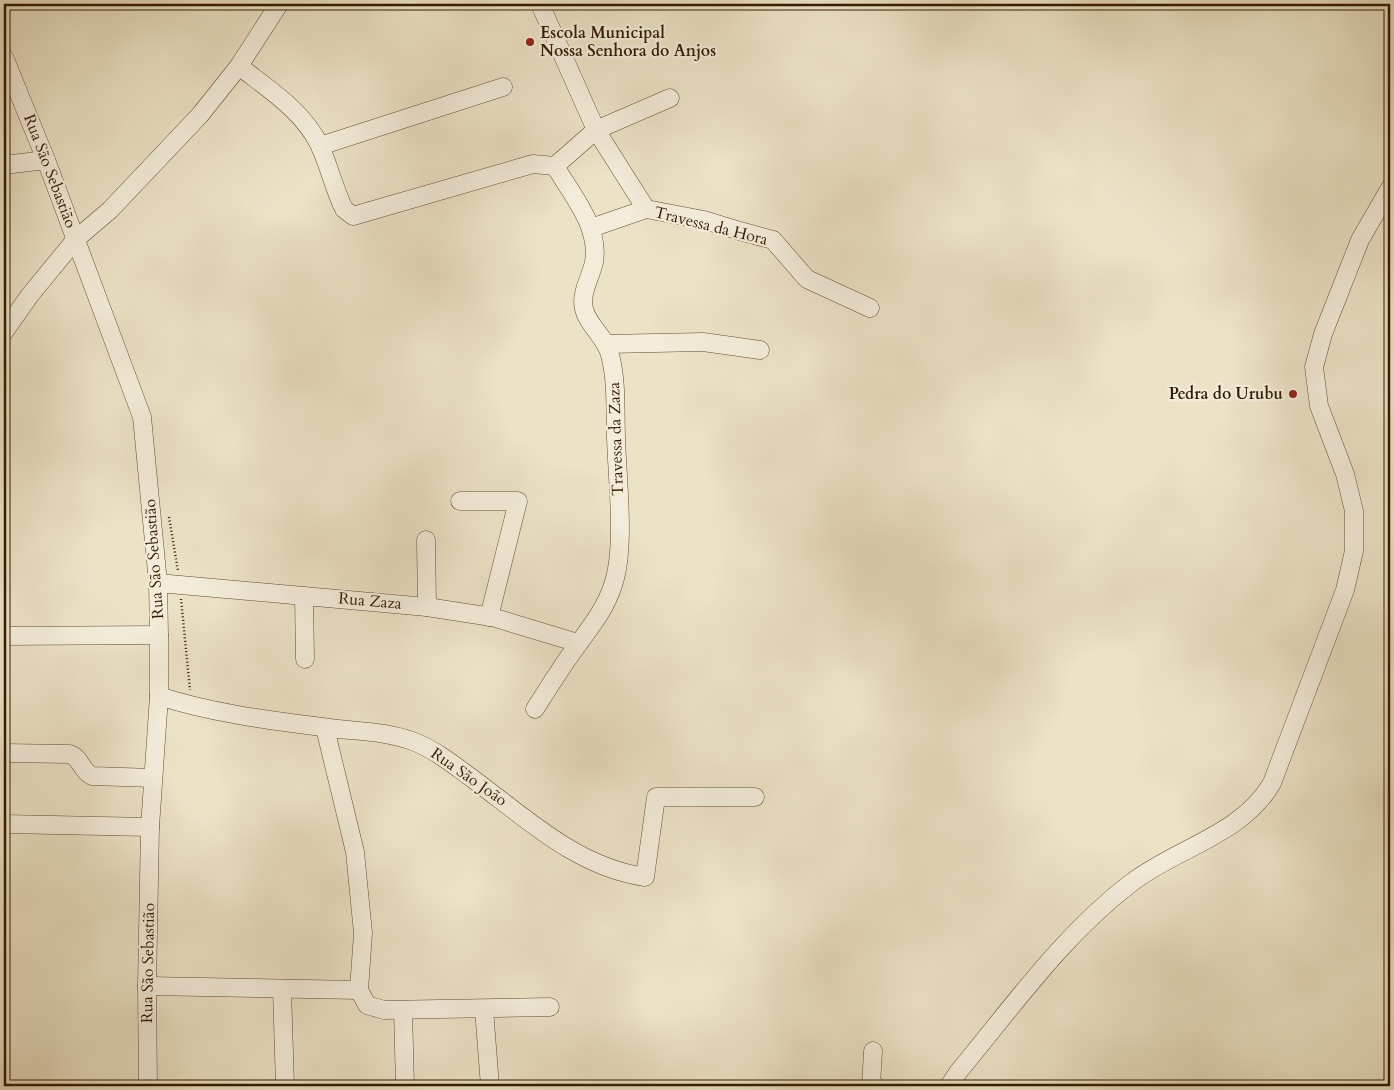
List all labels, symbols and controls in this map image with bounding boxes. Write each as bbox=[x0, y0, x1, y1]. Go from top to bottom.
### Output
place label: Escola Municipal Nossa Senhora do Anjos bbox=[540, 22, 716, 62]
marker: Escola Municipal Nossa Senhora do Anjos bbox=[524, 36, 536, 48]
street label: Rua São Sebastião bbox=[18, 111, 82, 231]
street label: Travessa da Hora bbox=[652, 201, 770, 251]
street label: Travessa da Zaza bbox=[603, 382, 629, 496]
place label: Pedra do Urubu bbox=[1169, 383, 1283, 405]
marker: Pedra do Urubu bbox=[1287, 388, 1299, 400]
street label: Rua São Sebastião bbox=[139, 498, 169, 620]
street label: Rua Zaza bbox=[337, 587, 403, 615]
street label: Rua São João bbox=[426, 743, 512, 812]
street label: Rua São Sebastião bbox=[136, 902, 160, 1023]

